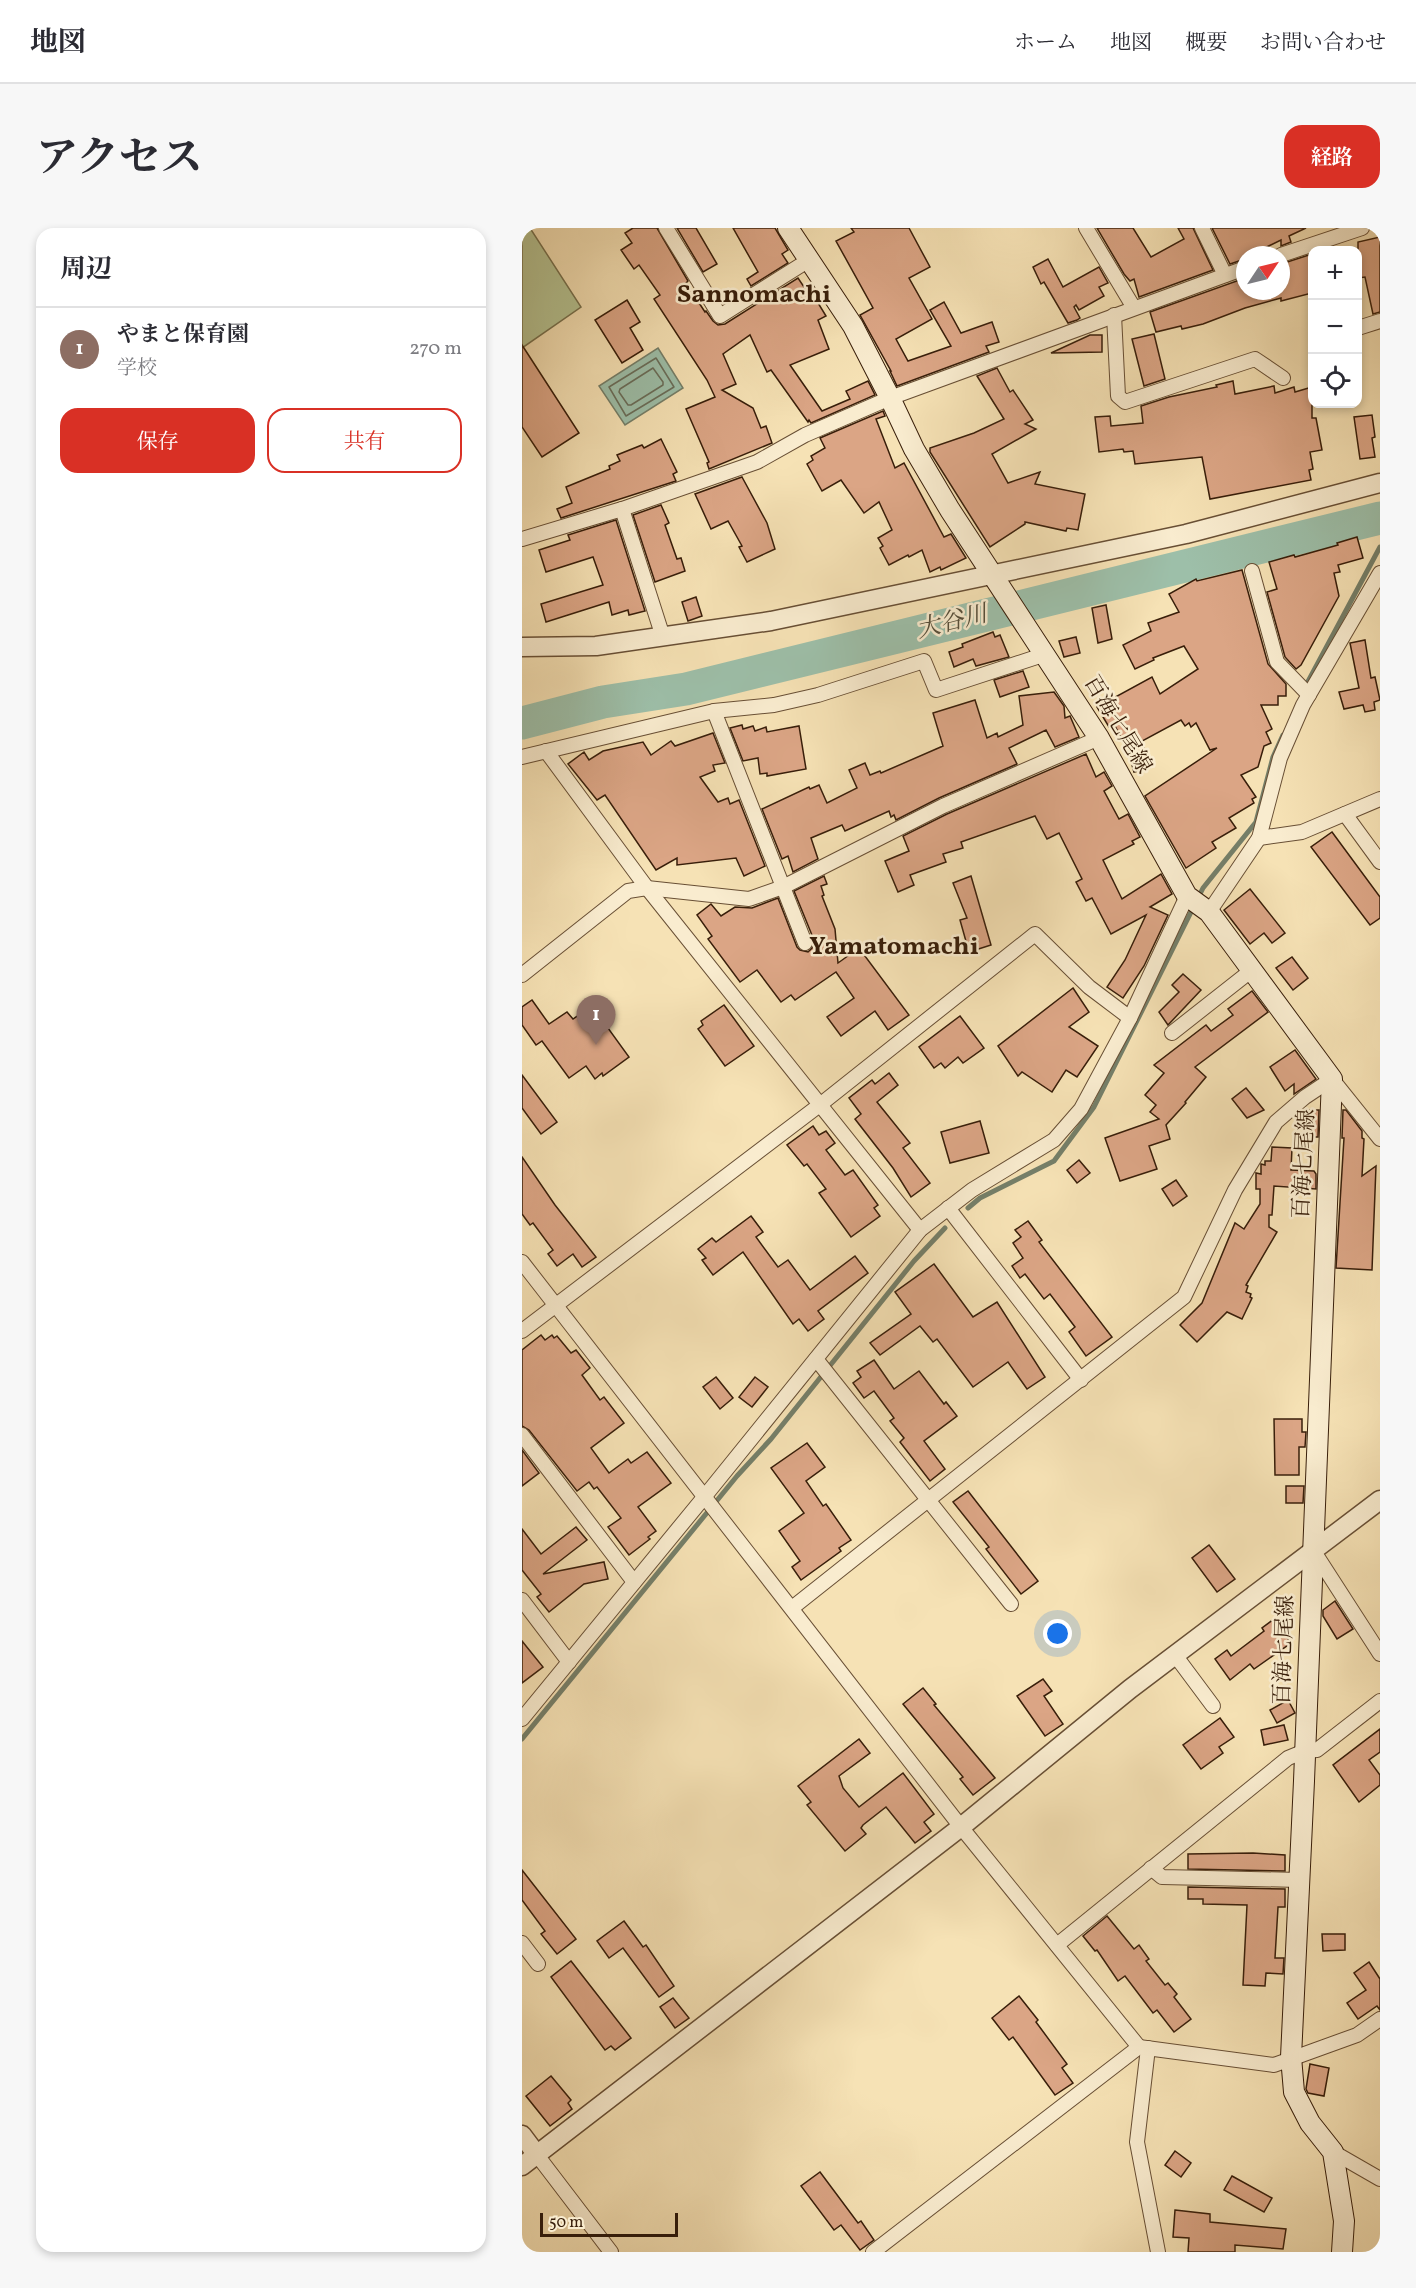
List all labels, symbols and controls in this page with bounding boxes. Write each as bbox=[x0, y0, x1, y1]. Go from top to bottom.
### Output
text: 地図 bbox=[30, 24, 86, 63]
text: ホーム bbox=[1014, 29, 1077, 58]
text: 地図 bbox=[1110, 29, 1152, 58]
text: 概要 bbox=[1185, 29, 1227, 58]
text: お問い合わせ bbox=[1260, 29, 1386, 58]
button: 経路 bbox=[1284, 125, 1380, 188]
text: アクセス bbox=[36, 131, 203, 190]
north arrow bbox=[1236, 246, 1290, 300]
map controls bbox=[1308, 246, 1362, 408]
button: + bbox=[1308, 246, 1362, 300]
text: 周辺 bbox=[60, 252, 112, 288]
district label: Sannomachi bbox=[677, 277, 831, 313]
button: − bbox=[1308, 300, 1362, 354]
text: やまと保育園 bbox=[117, 320, 249, 351]
text: 1 bbox=[75, 335, 84, 363]
text: 270 m bbox=[409, 335, 462, 363]
button: locate bbox=[1308, 354, 1362, 408]
text: 学校 bbox=[117, 355, 157, 383]
button: 保存 bbox=[60, 408, 255, 473]
button: 共有 bbox=[267, 408, 462, 473]
water label: 大谷川 bbox=[913, 597, 994, 648]
street label: 百海七尾線 bbox=[1075, 670, 1159, 780]
district label: Yamatomachi bbox=[809, 929, 979, 965]
pin: 1 bbox=[576, 996, 616, 1045]
street label: 百海七尾線 bbox=[1287, 1108, 1323, 1220]
street label: 百海七尾線 bbox=[1268, 1594, 1302, 1706]
your location bbox=[1043, 1619, 1072, 1648]
scale bar bbox=[540, 2210, 678, 2238]
text: 50 m bbox=[549, 2212, 583, 2234]

